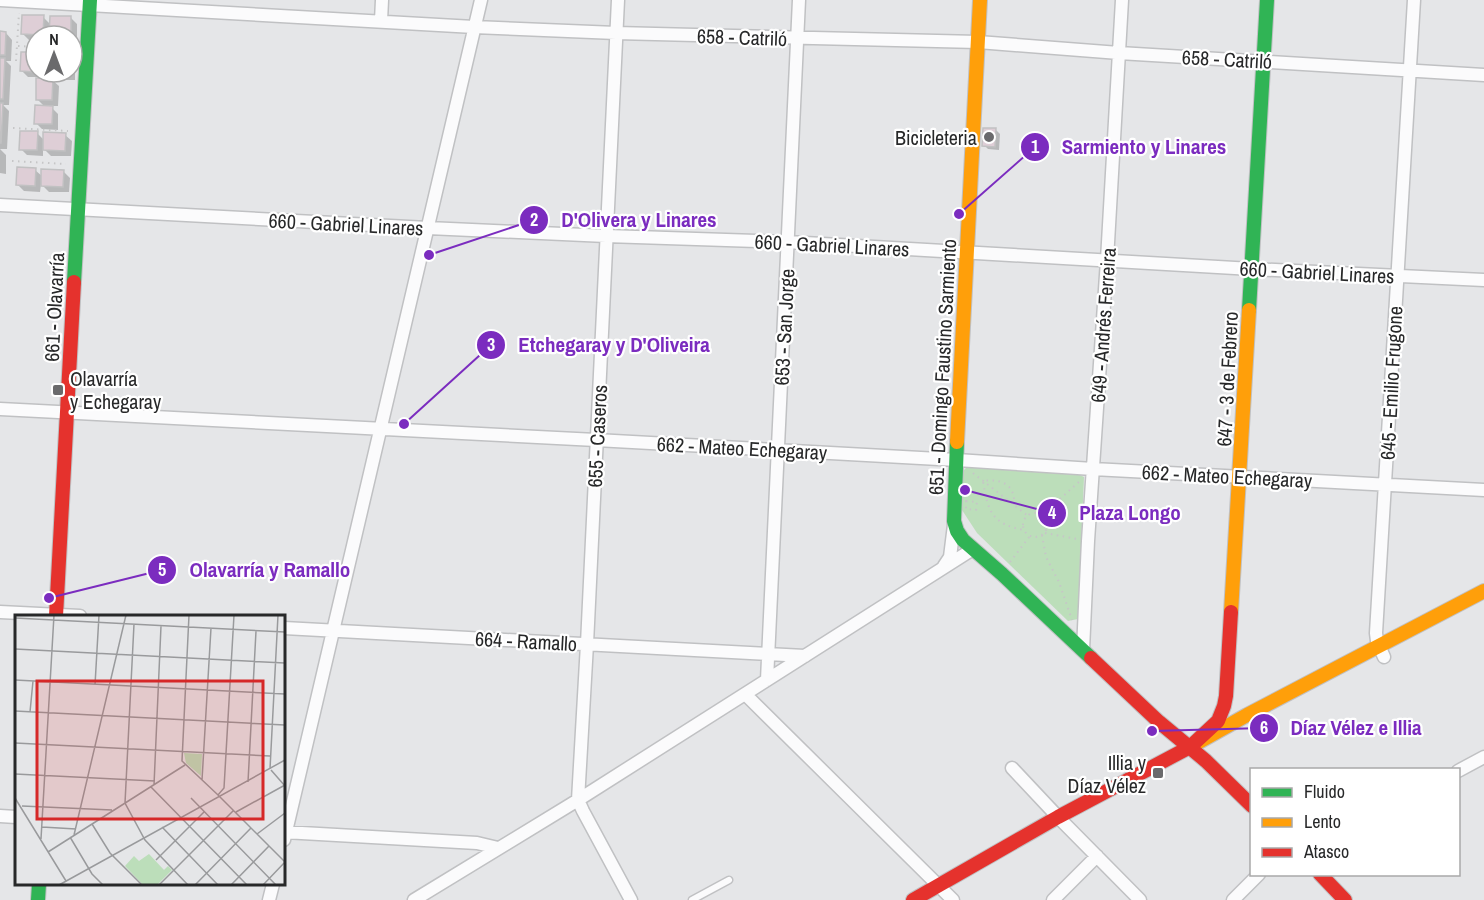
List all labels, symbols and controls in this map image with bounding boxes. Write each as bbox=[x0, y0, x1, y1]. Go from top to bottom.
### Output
street label: 658 - Catriló bbox=[696, 22, 788, 52]
north arrow bbox=[24, 24, 84, 84]
text: N bbox=[49, 28, 59, 50]
street label: 658 - Catriló bbox=[1181, 43, 1273, 75]
place label: Bicicleteria bbox=[895, 124, 977, 151]
callout: Sarmiento y Linares bbox=[1020, 127, 1239, 166]
marker: Bicicleteria bbox=[982, 130, 996, 144]
text: Sarmiento y Linares bbox=[1062, 132, 1226, 161]
text: 1 bbox=[1031, 134, 1040, 159]
callout: D'Olivera y Linares bbox=[519, 200, 729, 239]
text: D'Olivera y Linares bbox=[561, 205, 717, 234]
street label: 660 - Gabriel Linares bbox=[268, 206, 424, 242]
text: 2 bbox=[530, 207, 538, 232]
street label: 660 - Gabriel Linares bbox=[754, 227, 910, 263]
street label: 651 - Domingo Faustino Sarmiento bbox=[922, 238, 962, 496]
street label: 649 - Andrés Ferreira bbox=[1084, 247, 1122, 403]
street label: 661 - Olavarría bbox=[38, 252, 70, 362]
street label: 660 - Gabriel Linares bbox=[1239, 254, 1395, 290]
street label: 653 - San Jorge bbox=[767, 268, 801, 386]
street label: 645 - Emilio Frugone bbox=[1373, 305, 1409, 461]
street label: 647 - 3 de Febrero bbox=[1210, 311, 1244, 447]
callout: Etchegaray y D'Oliveira bbox=[476, 325, 722, 364]
text: Etchegaray y D'Oliveira bbox=[518, 330, 710, 359]
text: 3 bbox=[487, 332, 495, 357]
place label: Olavarría y Echegaray bbox=[70, 365, 162, 415]
marker: Olavarría y Echegaray bbox=[51, 383, 65, 397]
street label: 655 - Caseros bbox=[581, 384, 613, 488]
street label: 662 - Mateo Echegaray bbox=[656, 430, 829, 466]
street label: 662 - Mateo Echegaray bbox=[1141, 458, 1314, 494]
callout: Plaza Longo bbox=[1037, 493, 1192, 532]
text: Plaza Longo bbox=[1079, 498, 1181, 527]
text: 4 bbox=[1048, 500, 1057, 525]
callout: Olavarría y Ramallo bbox=[147, 551, 362, 590]
text: Olavarría y Ramallo bbox=[190, 555, 350, 584]
text: 5 bbox=[158, 557, 166, 582]
inset map bbox=[15, 615, 285, 885]
street label: 664 - Ramallo bbox=[474, 625, 578, 657]
callout: Díaz Vélez e Illia bbox=[1249, 708, 1434, 747]
text: Díaz Vélez e Illia bbox=[1290, 713, 1422, 742]
text: 6 bbox=[1260, 715, 1268, 740]
place label: Illia y Díaz Vélez bbox=[1068, 749, 1147, 799]
marker: Illia y Díaz Vélez bbox=[1151, 766, 1165, 780]
legend bbox=[1250, 768, 1460, 876]
text: Fluido bbox=[1304, 779, 1345, 804]
text: Lento bbox=[1304, 809, 1341, 834]
text: Atasco bbox=[1303, 839, 1349, 864]

